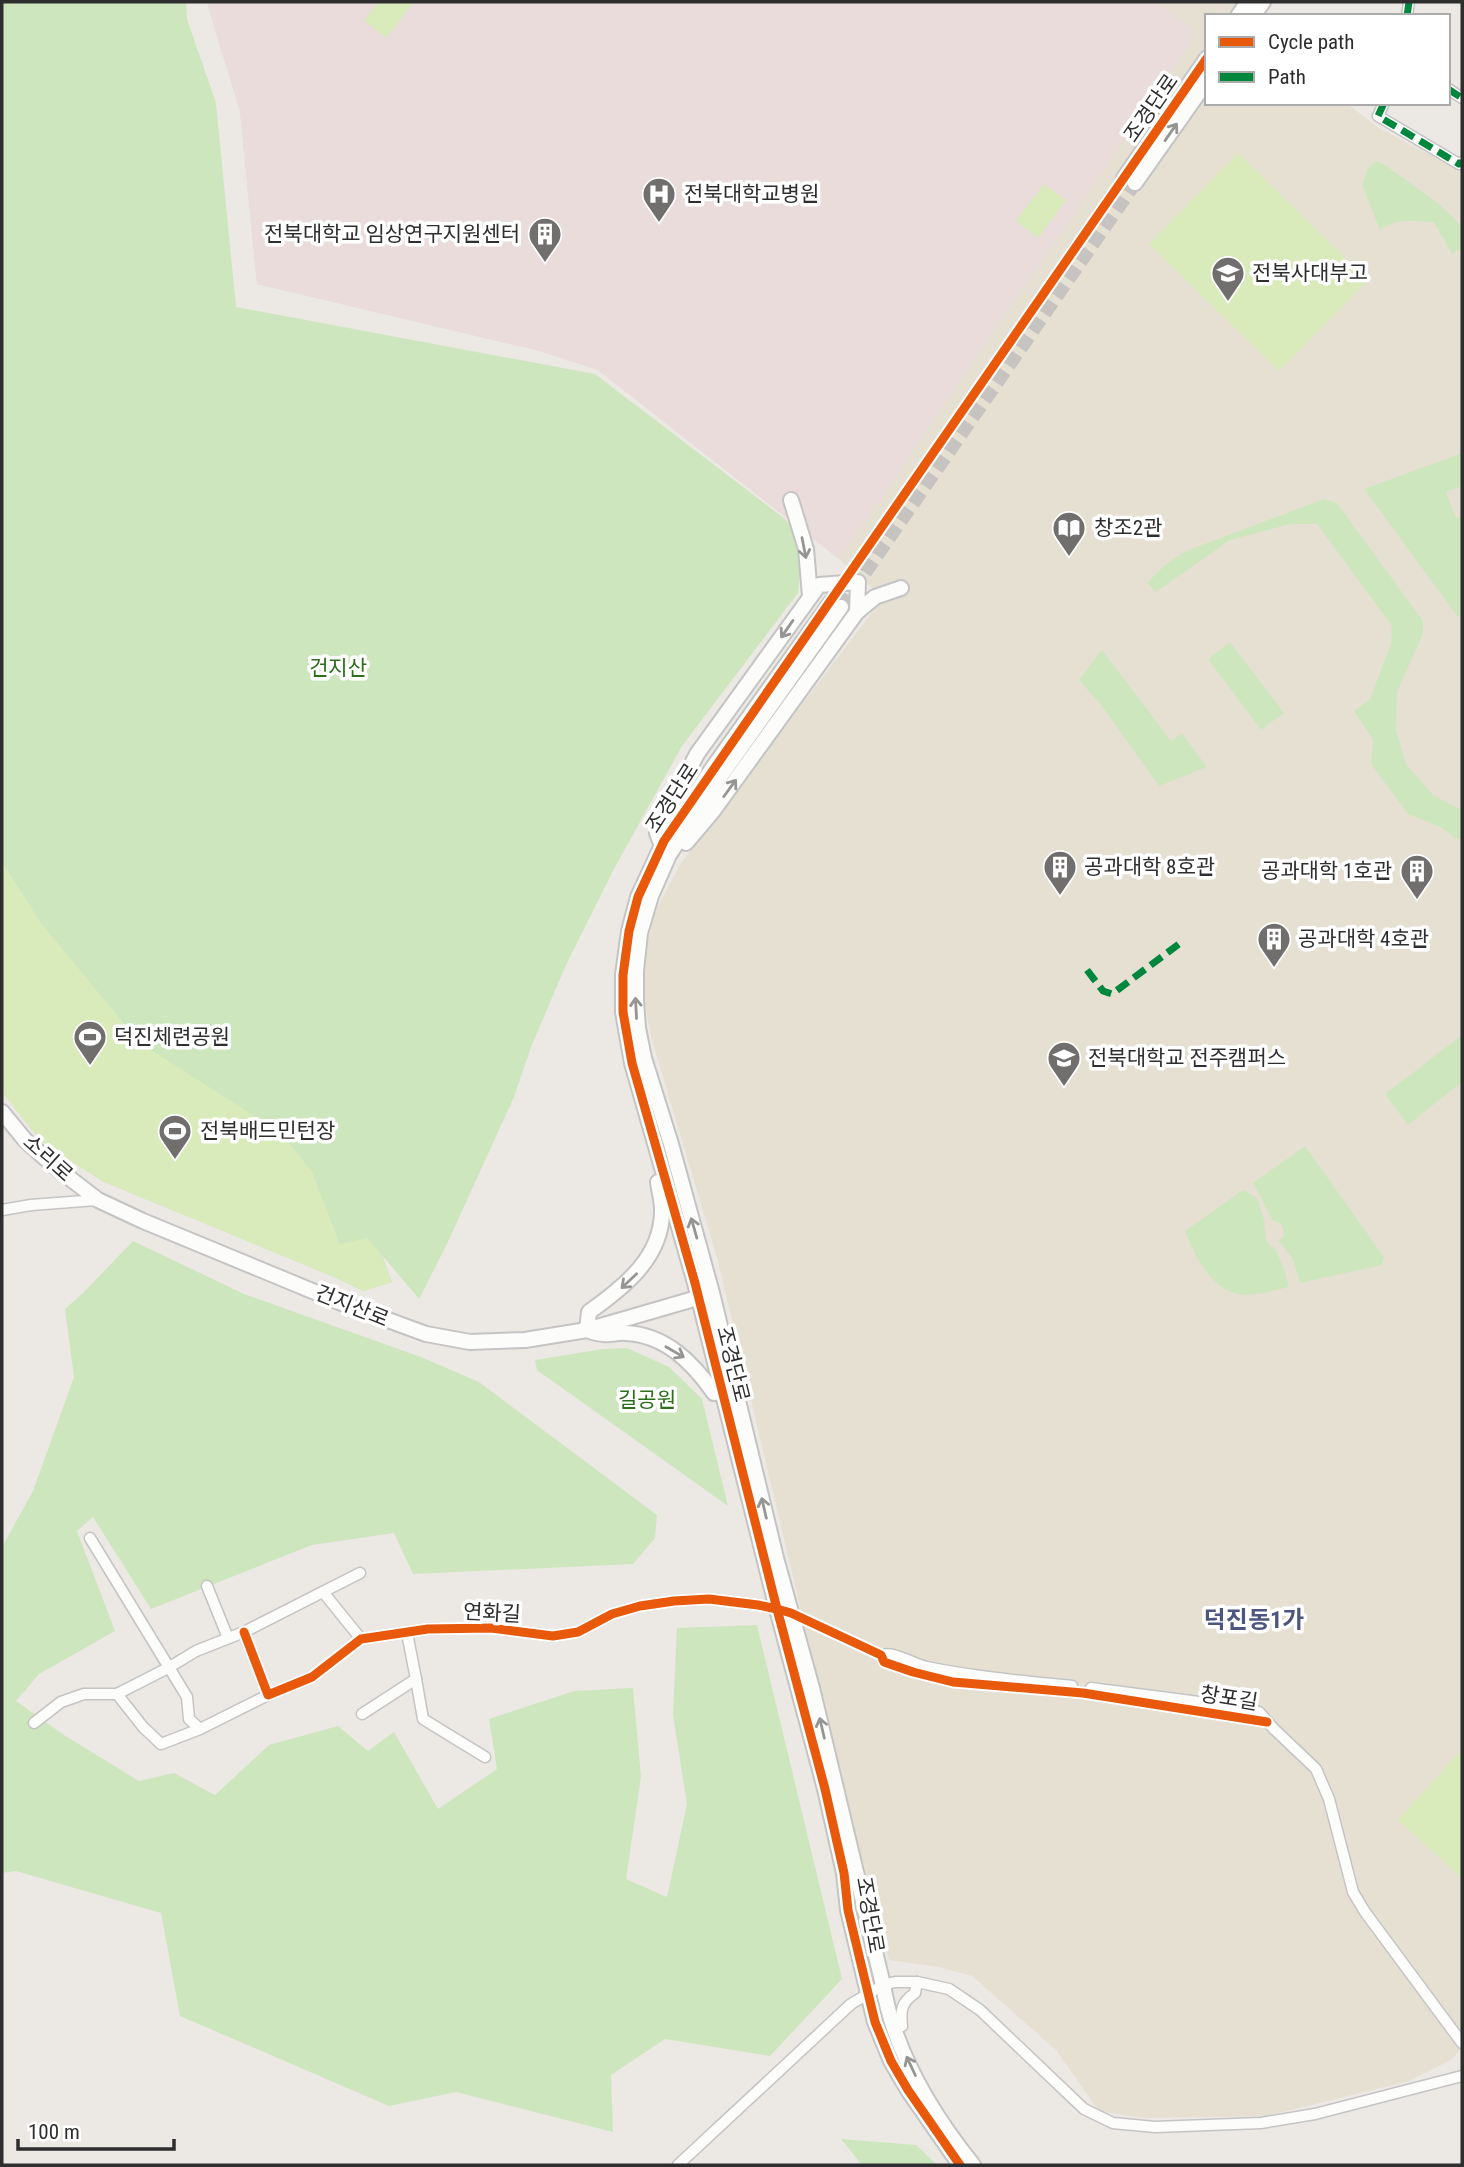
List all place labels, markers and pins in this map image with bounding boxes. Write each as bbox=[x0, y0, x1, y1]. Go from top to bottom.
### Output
hospital icon: 전북대학교병원 bbox=[640, 175, 678, 224]
place label: 전북대학교병원 bbox=[684, 182, 819, 206]
building icon: 전북대학교 임상연구지원센터 bbox=[526, 215, 564, 264]
place label: 전북대학교 임상연구지원센터 bbox=[264, 222, 520, 246]
school or university icon: 전북사대부고 bbox=[1209, 254, 1247, 303]
place label: 전북사대부고 bbox=[1252, 261, 1368, 285]
library icon: 창조2관 bbox=[1050, 509, 1088, 558]
place label: 창조2관 bbox=[1094, 516, 1162, 540]
building icon: 공과대학 8호관 bbox=[1041, 848, 1079, 897]
building icon: 공과대학 1호관 bbox=[1398, 852, 1436, 901]
place label: 공과대학 8호관 bbox=[1084, 855, 1215, 879]
place label: 공과대학 1호관 bbox=[1261, 859, 1392, 883]
building icon: 공과대학 4호관 bbox=[1255, 920, 1293, 969]
place label: 공과대학 4호관 bbox=[1298, 927, 1429, 951]
sports icon: 덕진체련공원 bbox=[71, 1018, 109, 1067]
place label: 덕진체련공원 bbox=[114, 1025, 230, 1049]
school or university icon: 전북대학교 전주캠퍼스 bbox=[1045, 1039, 1083, 1088]
place label: 전북대학교 전주캠퍼스 bbox=[1088, 1046, 1286, 1070]
sports icon: 전북배드민턴장 bbox=[156, 1112, 194, 1161]
place label: 전북배드민턴장 bbox=[200, 1119, 335, 1143]

